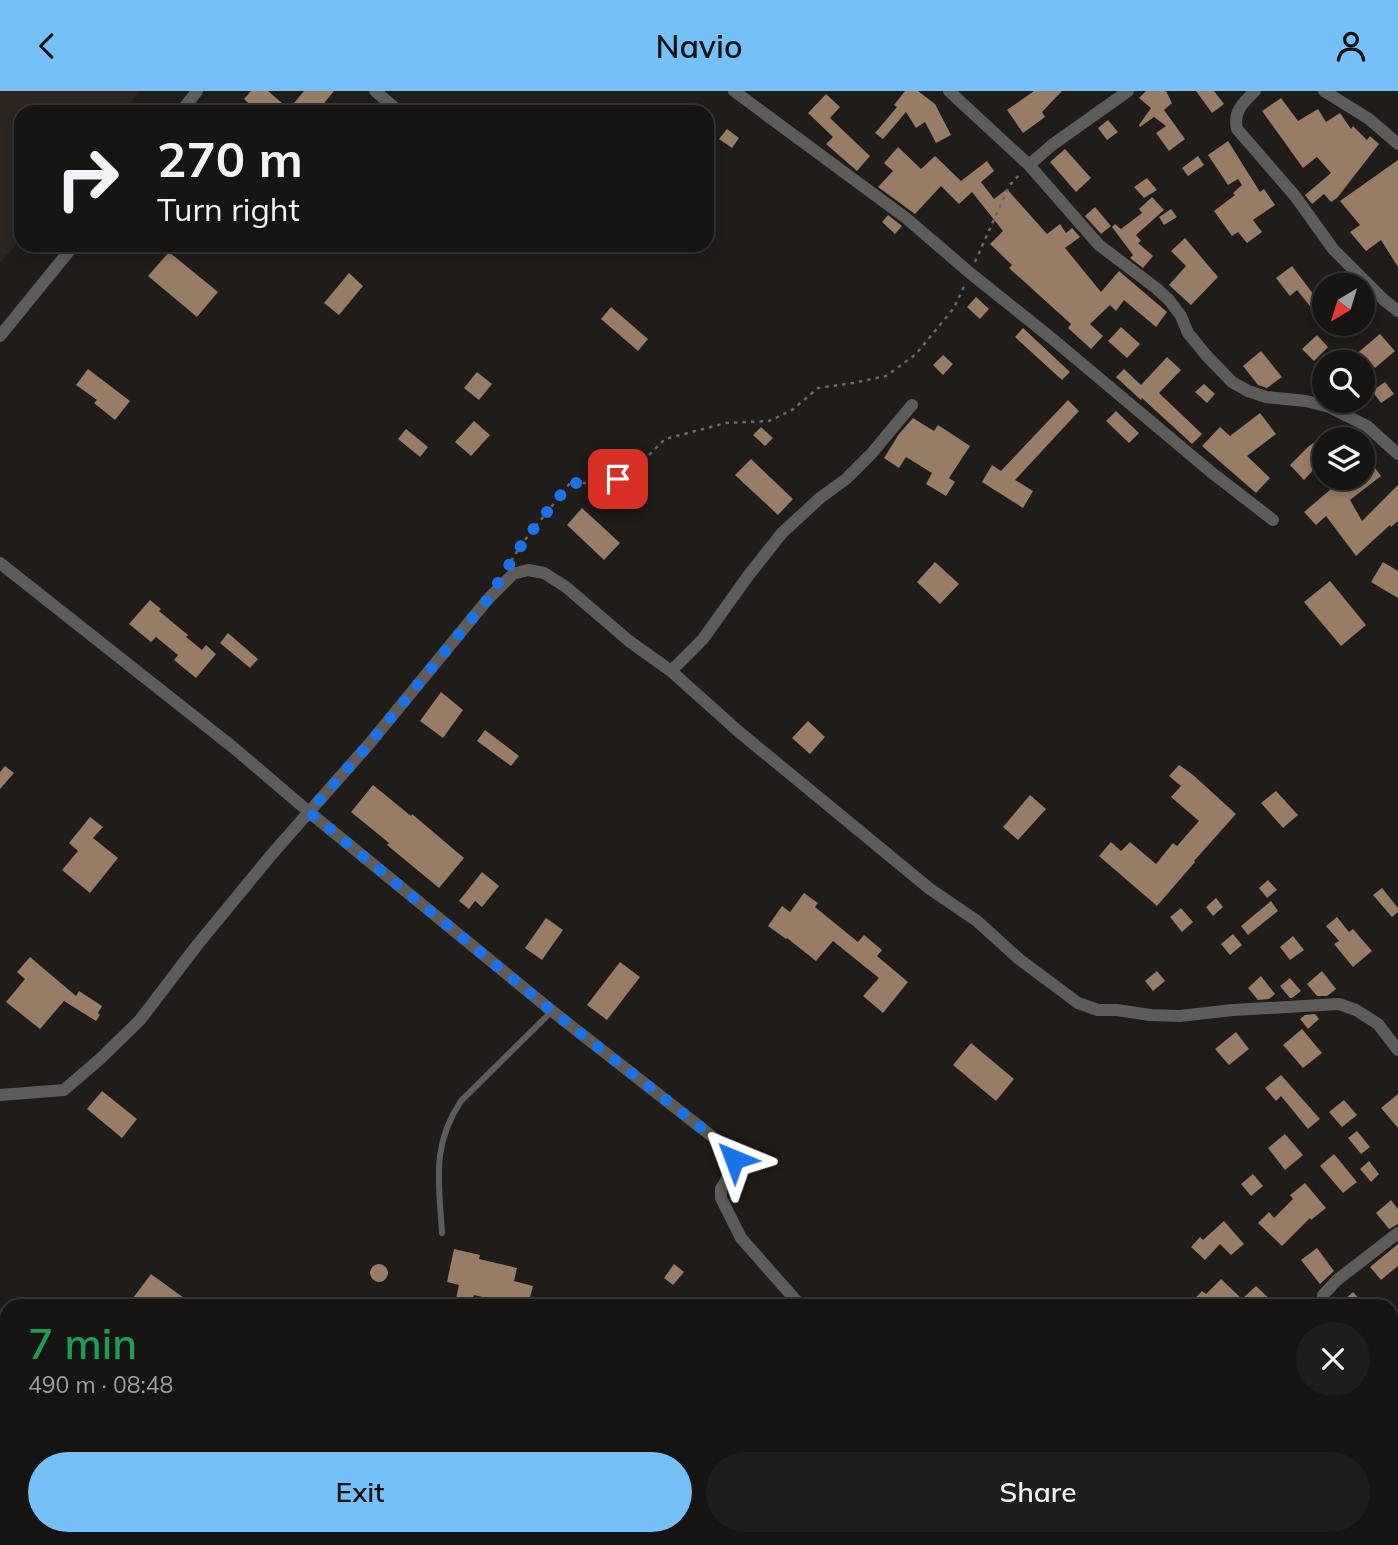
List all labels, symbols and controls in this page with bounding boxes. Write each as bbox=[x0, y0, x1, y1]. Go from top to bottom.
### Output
text: Navio bbox=[655, 26, 743, 66]
icon: back bbox=[28, 27, 66, 65]
icon: person bbox=[1332, 27, 1370, 65]
text: 270 m bbox=[157, 128, 303, 189]
icon: right bbox=[42, 133, 133, 224]
text: Turn right bbox=[157, 189, 300, 229]
north arrow bbox=[1312, 273, 1376, 336]
map controls bbox=[1312, 273, 1375, 490]
button: search bbox=[1312, 350, 1375, 413]
button: layers bbox=[1312, 427, 1375, 490]
pin bbox=[588, 449, 648, 509]
icon: arrive bbox=[599, 460, 637, 498]
position arrow bbox=[697, 1122, 771, 1196]
text: 7 min bbox=[28, 1317, 137, 1370]
button: close bbox=[1296, 1322, 1370, 1396]
text: 490 m · 08:48 bbox=[28, 1370, 173, 1399]
button: Exit bbox=[28, 1452, 692, 1532]
button: Share bbox=[706, 1452, 1370, 1532]

